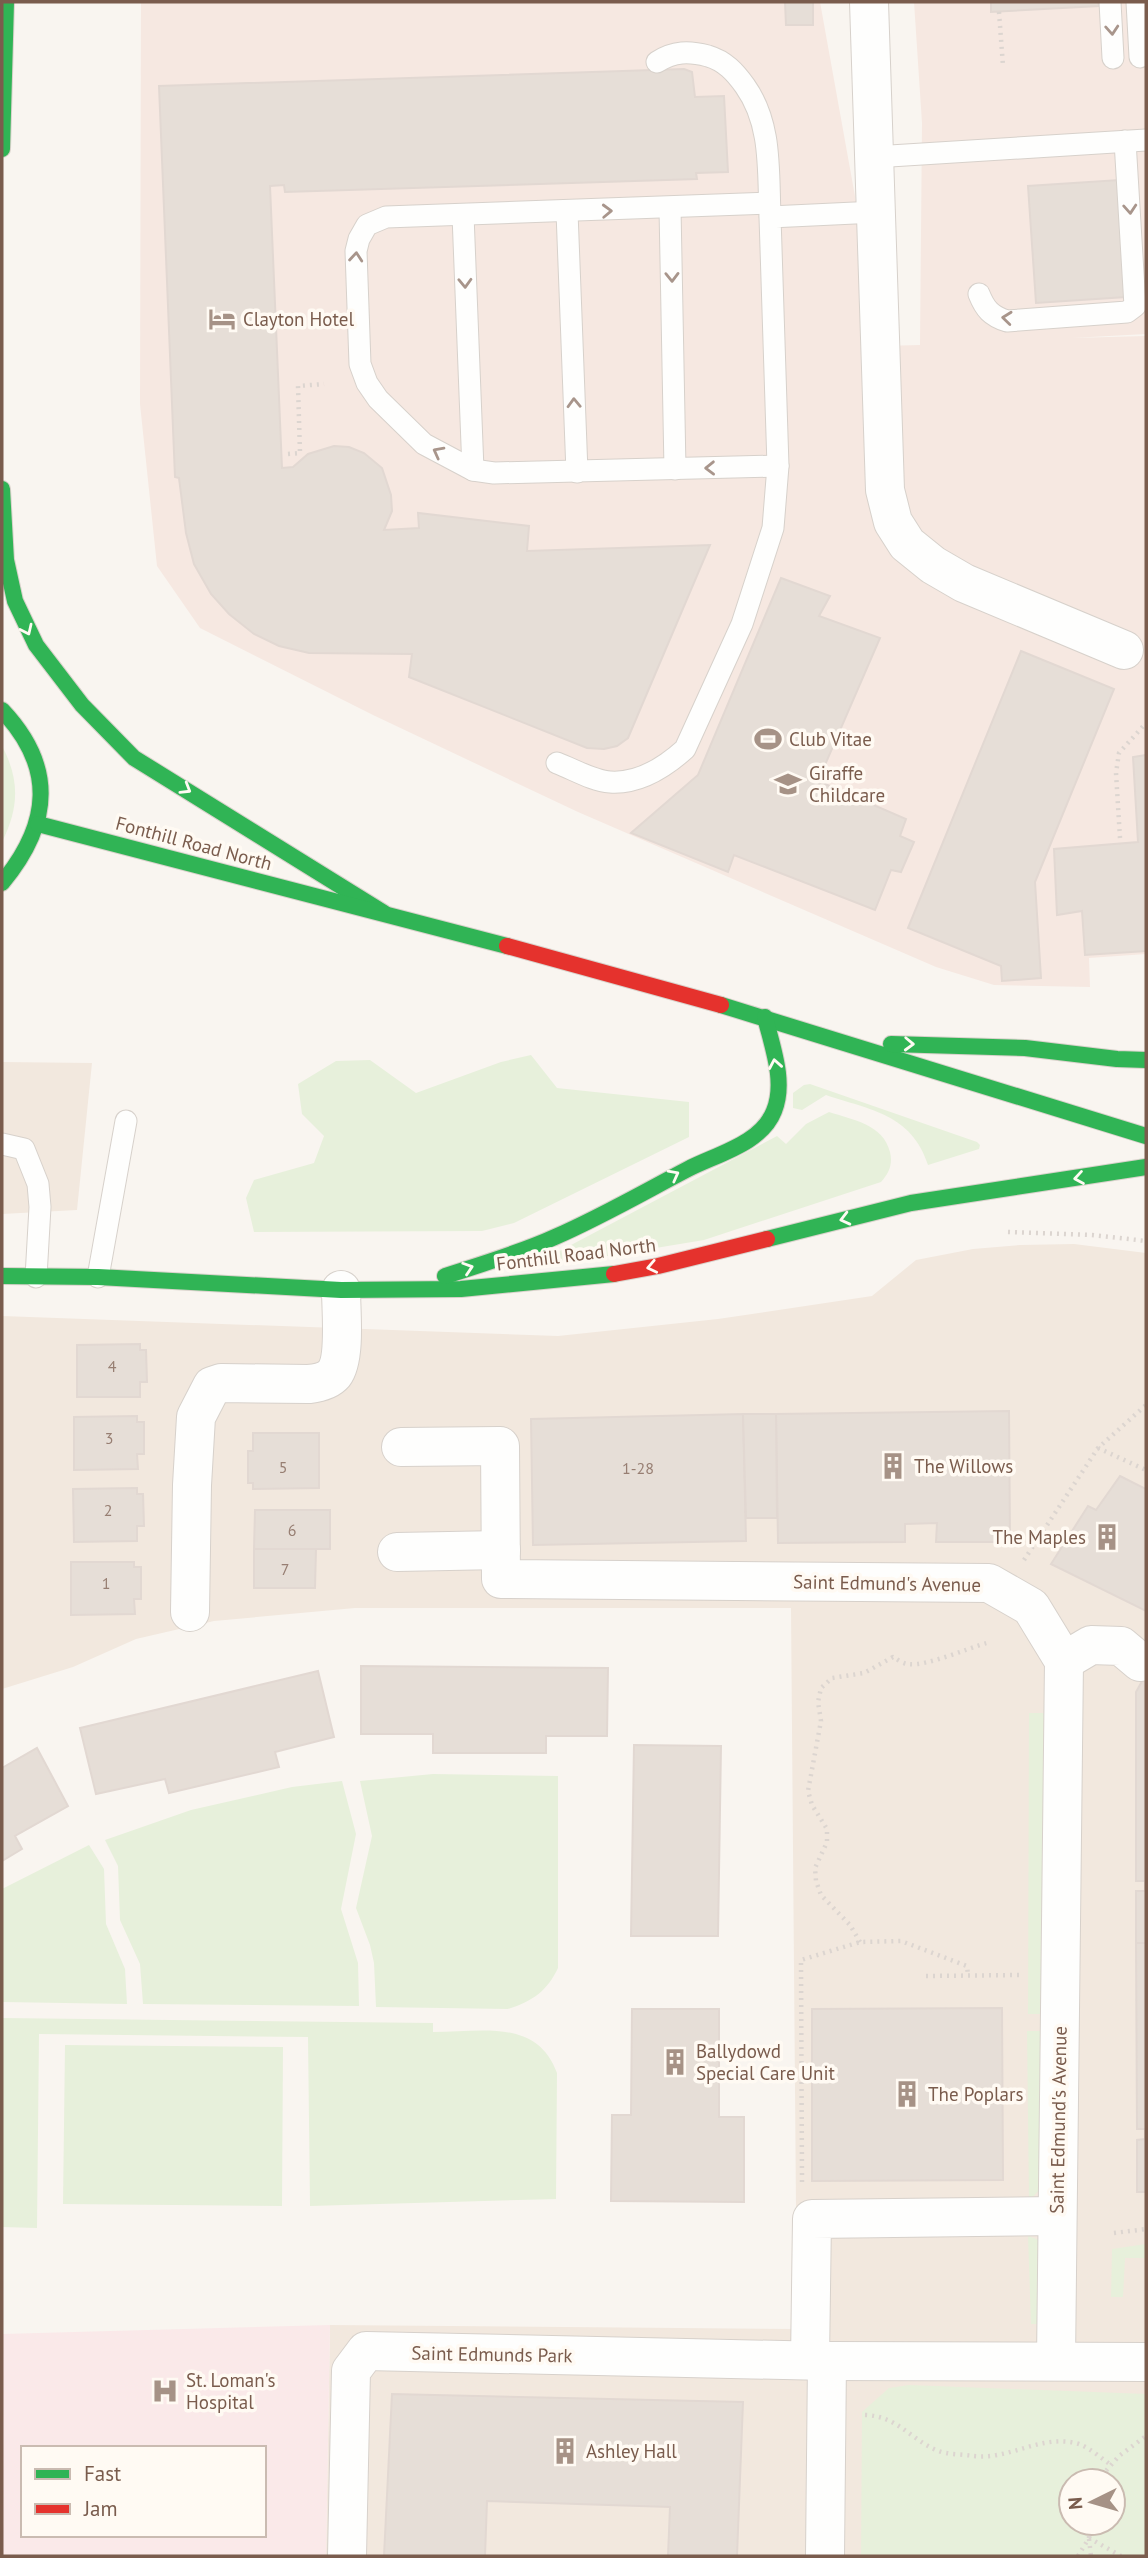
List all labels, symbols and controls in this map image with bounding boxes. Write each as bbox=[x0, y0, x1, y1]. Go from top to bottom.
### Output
one-way arrow bbox=[1104, 25, 1119, 36]
one-way arrow bbox=[602, 203, 613, 218]
one-way arrow bbox=[1122, 204, 1137, 215]
one-way arrow bbox=[348, 251, 363, 262]
one-way arrow bbox=[664, 271, 679, 282]
one-way arrow bbox=[458, 278, 473, 289]
hotel icon: Clayton Hotel bbox=[207, 304, 237, 334]
place label: Clayton Hotel bbox=[243, 307, 354, 331]
one-way arrow bbox=[1001, 311, 1013, 326]
one-way arrow bbox=[567, 398, 582, 409]
one-way arrow bbox=[433, 446, 445, 460]
one-way arrow bbox=[704, 460, 714, 476]
one-way arrow bbox=[19, 623, 33, 635]
sports icon: Club Vitae bbox=[753, 724, 783, 754]
place label: Club Vitae bbox=[789, 727, 872, 751]
place label: Giraffe Childcare bbox=[809, 761, 885, 807]
school or university icon: Giraffe Childcare bbox=[773, 769, 803, 799]
one-way arrow bbox=[178, 780, 191, 793]
street label: Fonthill Road North bbox=[113, 811, 275, 875]
one-way arrow bbox=[903, 1037, 914, 1052]
one-way arrow bbox=[768, 1058, 783, 1070]
one-way arrow bbox=[667, 1170, 680, 1184]
one-way arrow bbox=[1073, 1170, 1085, 1185]
one-way arrow bbox=[839, 1211, 851, 1225]
street label: Fonthill Road North bbox=[495, 1232, 657, 1276]
one-way arrow bbox=[647, 1258, 659, 1273]
one-way arrow bbox=[461, 1262, 473, 1277]
house number: 4 bbox=[108, 1356, 117, 1376]
house number: 3 bbox=[105, 1428, 113, 1448]
building icon: The Willows bbox=[878, 1451, 908, 1481]
place label: The Willows bbox=[914, 1454, 1013, 1478]
house number: 5 bbox=[279, 1457, 287, 1477]
house number: 1-28 bbox=[622, 1458, 654, 1478]
house number: 2 bbox=[104, 1500, 112, 1520]
house number: 6 bbox=[288, 1520, 296, 1540]
building icon: The Maples bbox=[1092, 1522, 1122, 1552]
place label: The Maples bbox=[992, 1525, 1086, 1549]
house number: 7 bbox=[281, 1559, 289, 1579]
street label: Saint Edmund's Avenue bbox=[793, 1569, 981, 1597]
house number: 1 bbox=[102, 1573, 110, 1593]
street label: Saint Edmund's Avenue bbox=[1044, 2026, 1072, 2214]
place label: Ballydowd Special Care Unit bbox=[696, 2039, 836, 2085]
building icon: Ballydowd Special Care Unit bbox=[660, 2047, 690, 2077]
building icon: The Poplars bbox=[892, 2079, 922, 2109]
place label: The Poplars bbox=[928, 2082, 1024, 2106]
street label: Saint Edmunds Park bbox=[411, 2341, 573, 2367]
place label: St. Loman's Hospital bbox=[186, 2368, 276, 2414]
hospital icon: St. Loman's Hospital bbox=[150, 2376, 180, 2406]
building icon: Ashley Hall bbox=[550, 2436, 580, 2466]
place label: Ashley Hall bbox=[586, 2439, 677, 2463]
legend bbox=[21, 2446, 266, 2537]
text: Fast bbox=[84, 2460, 121, 2487]
north arrow bbox=[1057, 2467, 1127, 2537]
text: Jam bbox=[83, 2495, 118, 2522]
text: N bbox=[1063, 2496, 1088, 2511]

